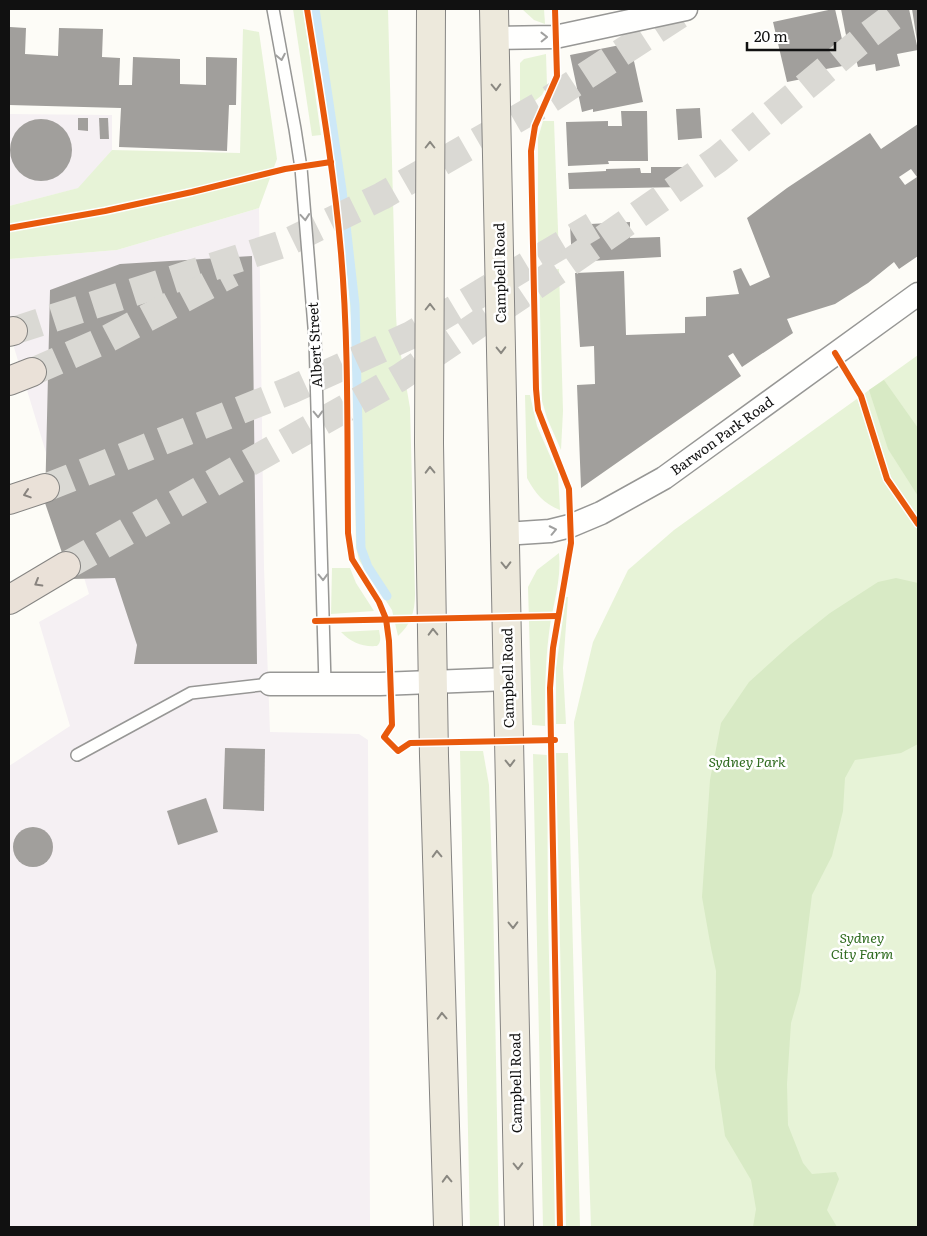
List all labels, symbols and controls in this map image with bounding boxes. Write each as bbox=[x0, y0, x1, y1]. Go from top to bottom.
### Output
scale bar bbox=[747, 20, 834, 52]
text: 20 m bbox=[754, 24, 788, 47]
one-way arrow bbox=[540, 32, 548, 43]
one-way arrow bbox=[276, 52, 286, 61]
one-way arrow bbox=[491, 84, 501, 91]
one-way arrow bbox=[425, 141, 435, 148]
one-way arrow bbox=[299, 214, 310, 222]
street label: Campbell Road bbox=[488, 222, 510, 323]
street label: Albert Street bbox=[302, 301, 326, 388]
one-way arrow bbox=[425, 303, 435, 311]
one-way arrow bbox=[496, 346, 507, 354]
street label: Barwon Park Road bbox=[666, 391, 777, 479]
one-way arrow bbox=[313, 411, 324, 419]
one-way arrow bbox=[425, 466, 435, 474]
one-way arrow bbox=[23, 488, 31, 498]
one-way arrow bbox=[549, 525, 558, 535]
one-way arrow bbox=[500, 561, 511, 569]
one-way arrow bbox=[317, 573, 328, 581]
one-way arrow bbox=[34, 576, 43, 586]
street label: Campbell Road bbox=[496, 627, 518, 728]
one-way arrow bbox=[428, 628, 438, 636]
park label: Sydney Park bbox=[708, 751, 786, 771]
one-way arrow bbox=[505, 760, 515, 767]
one-way arrow bbox=[432, 849, 442, 857]
one-way arrow bbox=[508, 922, 518, 929]
park label: Sydney City Farm bbox=[831, 927, 894, 963]
one-way arrow bbox=[437, 1012, 447, 1020]
street label: Campbell Road bbox=[504, 1032, 526, 1133]
one-way arrow bbox=[513, 1162, 523, 1170]
one-way arrow bbox=[441, 1174, 452, 1182]

